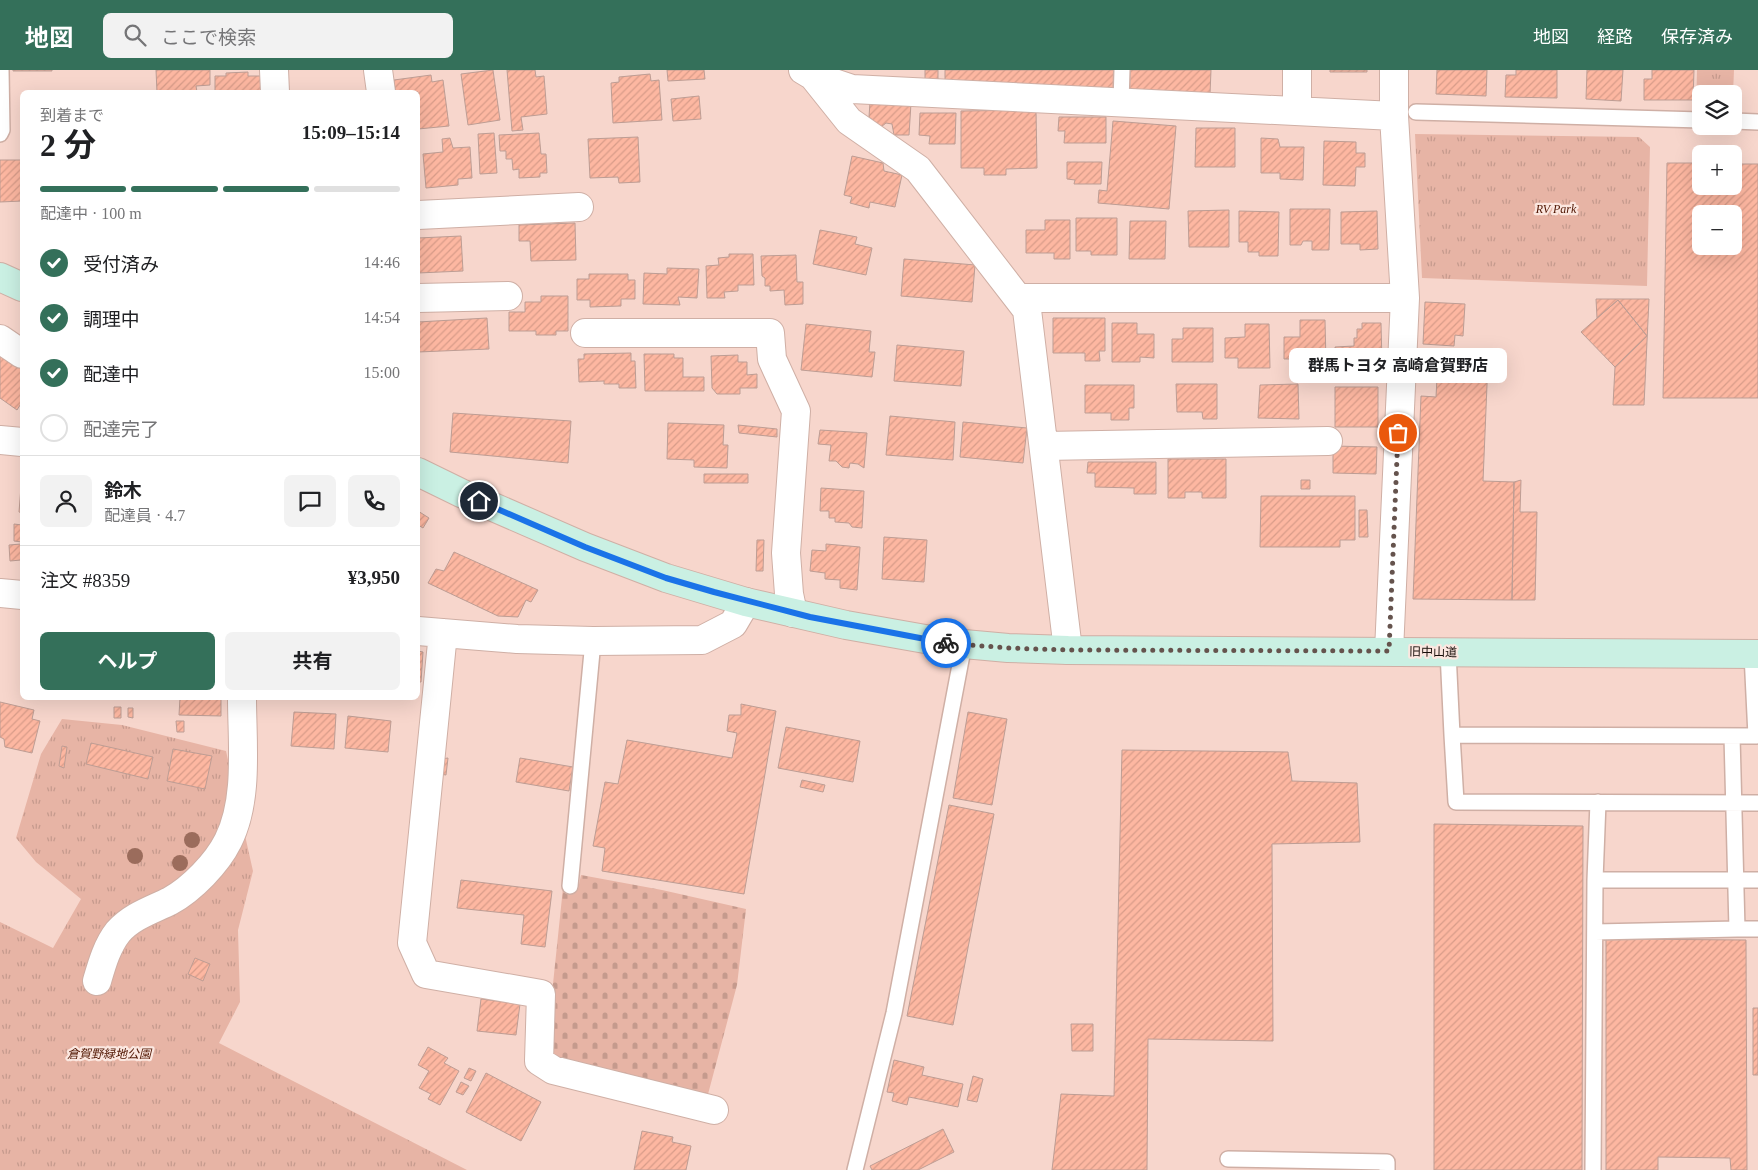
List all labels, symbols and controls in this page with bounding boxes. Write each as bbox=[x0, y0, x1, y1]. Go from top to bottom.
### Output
search box bbox=[103, 13, 453, 58]
icon: search bbox=[121, 21, 149, 49]
text: 地図 bbox=[25, 25, 73, 51]
text: ここで検索 bbox=[161, 27, 256, 48]
text: 地図 bbox=[1533, 27, 1569, 47]
text: 経路 bbox=[1597, 27, 1633, 47]
text: 保存済み bbox=[1661, 27, 1733, 47]
map controls bbox=[1692, 85, 1742, 255]
button: layers bbox=[1692, 85, 1742, 135]
text: 到着まで bbox=[40, 107, 104, 124]
text: 15:09–15:14 bbox=[302, 122, 400, 143]
text: 2 分 bbox=[40, 127, 96, 163]
button: + bbox=[1692, 145, 1742, 195]
park label: RV Park bbox=[1535, 202, 1577, 216]
text: 配達中 · 100 m bbox=[40, 205, 142, 222]
button: − bbox=[1692, 205, 1742, 255]
icon: check bbox=[40, 249, 68, 277]
text: 受付済み bbox=[83, 254, 159, 275]
text: 14:46 bbox=[364, 254, 400, 271]
icon: check bbox=[40, 304, 68, 332]
text: 調理中 bbox=[83, 309, 140, 330]
text: 14:54 bbox=[364, 309, 400, 326]
callout: 群馬トヨタ 高崎倉賀野店 bbox=[1289, 348, 1507, 383]
text: 群馬トヨタ 高崎倉賀野店 bbox=[1308, 357, 1488, 374]
icon: check bbox=[40, 359, 68, 387]
text: 配達中 bbox=[83, 364, 140, 385]
text: 15:00 bbox=[364, 364, 400, 381]
pin bbox=[1377, 412, 1419, 454]
text: 配達完了 bbox=[83, 419, 159, 440]
icon: bag bbox=[1384, 419, 1412, 447]
button: person bbox=[40, 475, 92, 527]
button: chat bbox=[284, 475, 336, 527]
button: phone bbox=[348, 475, 400, 527]
text: 鈴木 bbox=[104, 480, 142, 501]
pin bbox=[458, 480, 500, 522]
icon: home bbox=[465, 487, 493, 515]
text: 配達員 · 4.7 bbox=[104, 507, 185, 524]
text: ¥3,950 bbox=[348, 567, 400, 588]
text: 注文 #8359 bbox=[40, 570, 130, 591]
courier bbox=[921, 618, 971, 668]
icon: bike bbox=[932, 629, 960, 657]
button: ヘルプ bbox=[40, 632, 215, 690]
button: 共有 bbox=[225, 632, 400, 690]
street label: 旧中山道 bbox=[1409, 645, 1457, 659]
park label: 倉賀野緑地公園 bbox=[67, 1047, 153, 1061]

